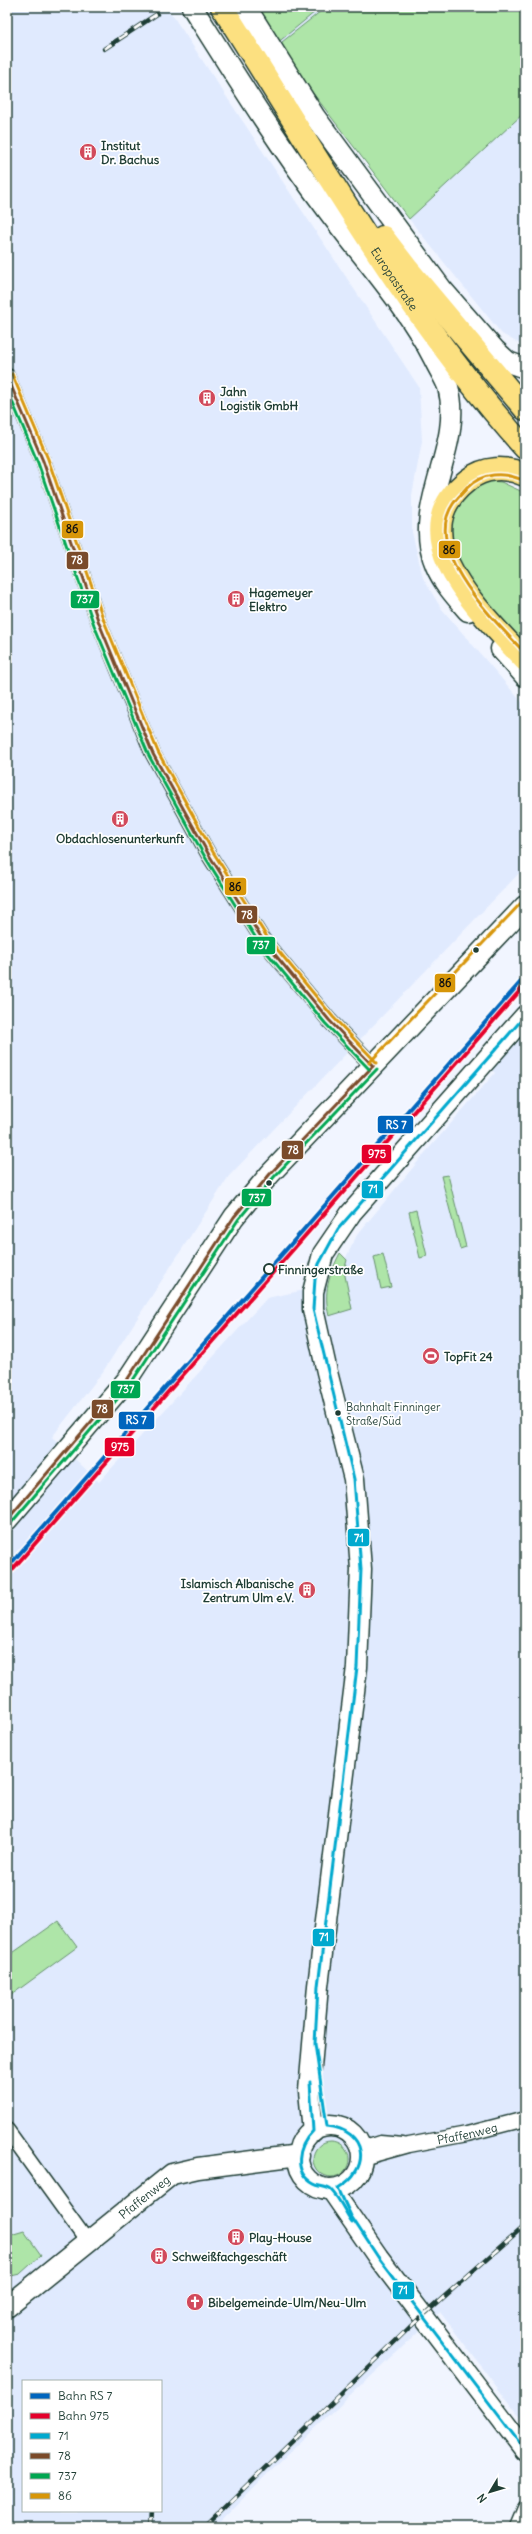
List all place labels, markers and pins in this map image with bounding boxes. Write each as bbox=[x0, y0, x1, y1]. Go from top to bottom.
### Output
place label: Institut Dr. Bachus bbox=[101, 138, 160, 167]
building icon: Institut Dr. Bachus bbox=[78, 142, 98, 162]
place label: Jahn Logistik GmbH bbox=[220, 384, 298, 414]
building icon: Jahn Logistik GmbH bbox=[197, 388, 217, 408]
place label: Hagemeyer Elektro bbox=[249, 585, 313, 614]
building icon: Hagemeyer Elektro bbox=[226, 589, 246, 609]
building icon: Obdachlosenunterkunft bbox=[110, 809, 130, 829]
place label: Obdachlosenunterkunft bbox=[56, 831, 185, 846]
unlabelled marker bbox=[471, 945, 481, 955]
unlabelled marker bbox=[264, 1178, 274, 1188]
place label: Finningerstraße bbox=[278, 1262, 364, 1278]
marker: Finningerstraße bbox=[263, 1263, 275, 1275]
sports icon: TopFit 24 bbox=[421, 1346, 441, 1366]
place label: TopFit 24 bbox=[444, 1349, 493, 1365]
place label: Bahnhalt Finninger Straße/Süd bbox=[346, 1400, 441, 1428]
marker: Bahnhalt Finninger Straße/Süd bbox=[333, 1408, 343, 1418]
place label: Islamisch Albanische Zentrum Ulm e.V. bbox=[181, 1576, 295, 1605]
building icon: Islamisch Albanische Zentrum Ulm e.V. bbox=[297, 1580, 317, 1600]
building icon: Play-House bbox=[226, 2227, 246, 2247]
place label: Play-House bbox=[249, 2230, 312, 2246]
building icon: Schweißfachgeschäft bbox=[149, 2246, 169, 2266]
place label: Schweißfachgeschäft bbox=[172, 2249, 288, 2265]
church icon: Bibelgemeinde-Ulm/Neu-Ulm bbox=[185, 2292, 205, 2312]
place label: Bibelgemeinde-Ulm/Neu-Ulm bbox=[208, 2295, 367, 2311]

